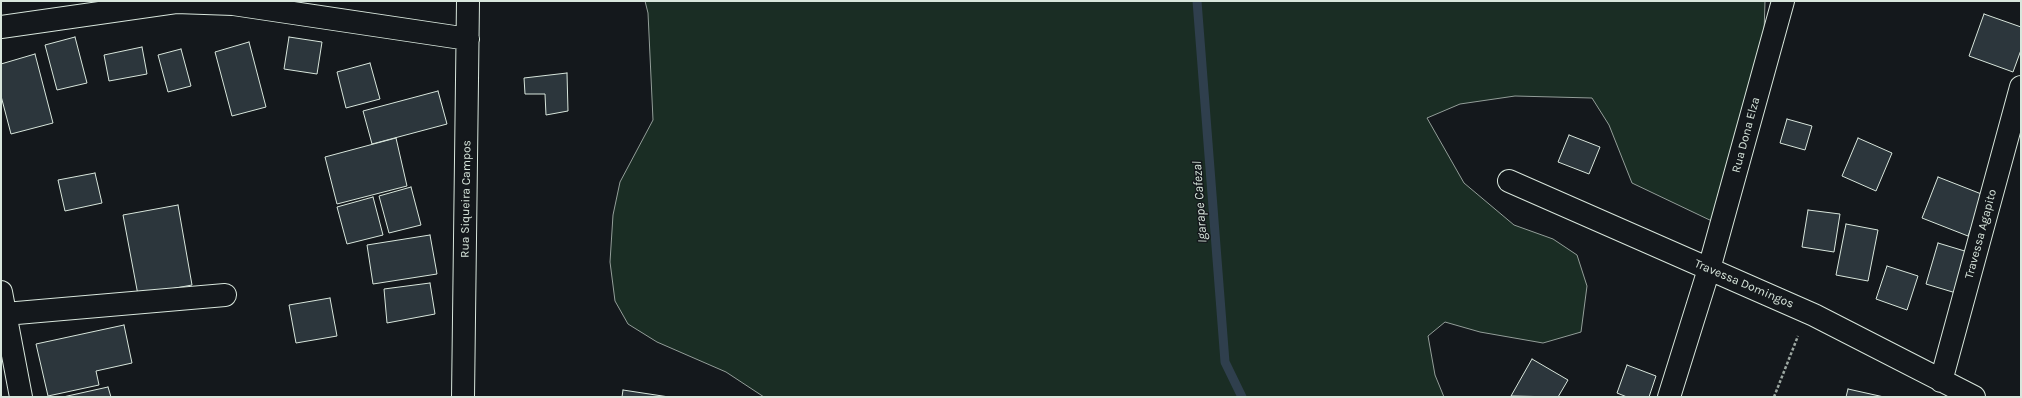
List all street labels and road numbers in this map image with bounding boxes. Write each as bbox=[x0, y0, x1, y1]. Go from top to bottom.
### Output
street label: Rua Dona Elza bbox=[1729, 96, 1763, 174]
street label: Rua Siqueira Campos bbox=[458, 140, 474, 258]
street label: Travessa Agapito bbox=[1962, 188, 2000, 280]
street label: Travessa Domingos bbox=[1692, 257, 1796, 311]

